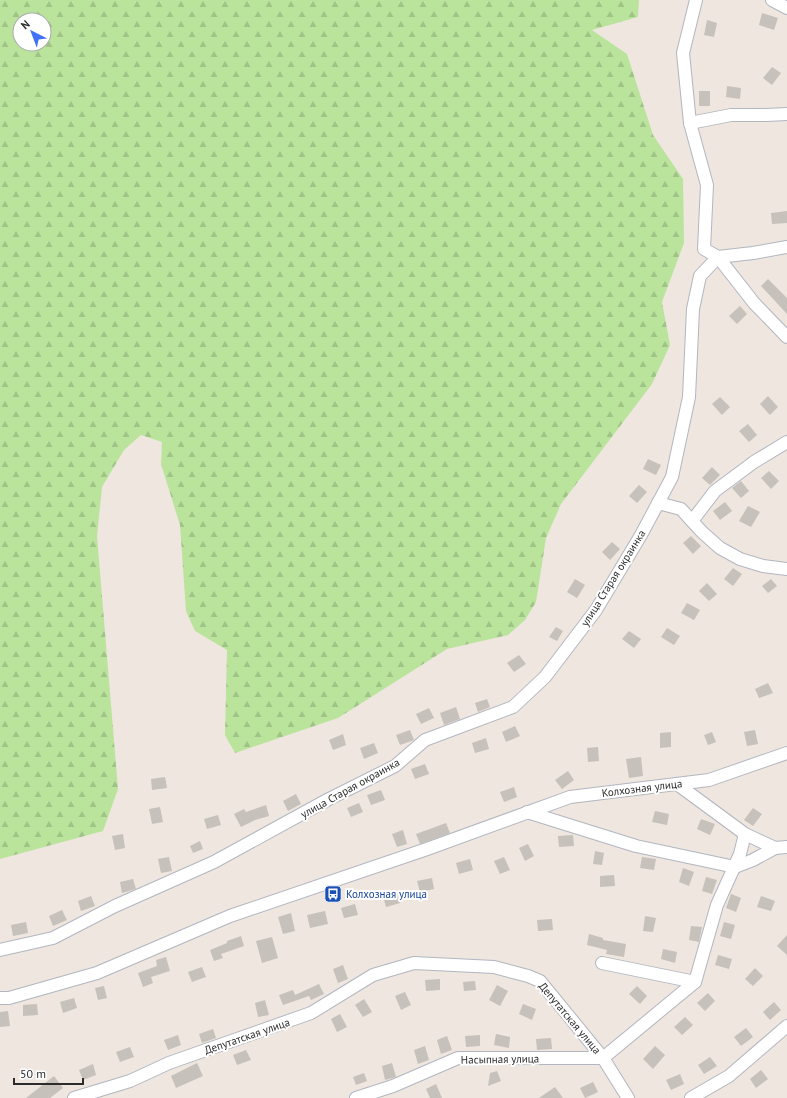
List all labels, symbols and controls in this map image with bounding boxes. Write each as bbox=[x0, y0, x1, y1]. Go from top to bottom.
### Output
north arrow bbox=[12, 12, 52, 52]
text: N bbox=[18, 17, 33, 32]
street label: улица Старая окраинка bbox=[578, 527, 648, 629]
street label: улица Старая окраинка bbox=[298, 755, 402, 821]
street label: Колхозная улица bbox=[601, 776, 683, 800]
bus stop icon: Колхозная улица bbox=[323, 884, 343, 904]
place label: Колхозная улица bbox=[346, 887, 427, 901]
street label: Депутатская улица bbox=[536, 979, 604, 1057]
street label: Депутатская улица bbox=[202, 1015, 292, 1057]
street label: Насыпная улица bbox=[461, 1051, 539, 1067]
scale bar bbox=[14, 1060, 83, 1086]
text: 50 m bbox=[20, 1066, 46, 1081]

